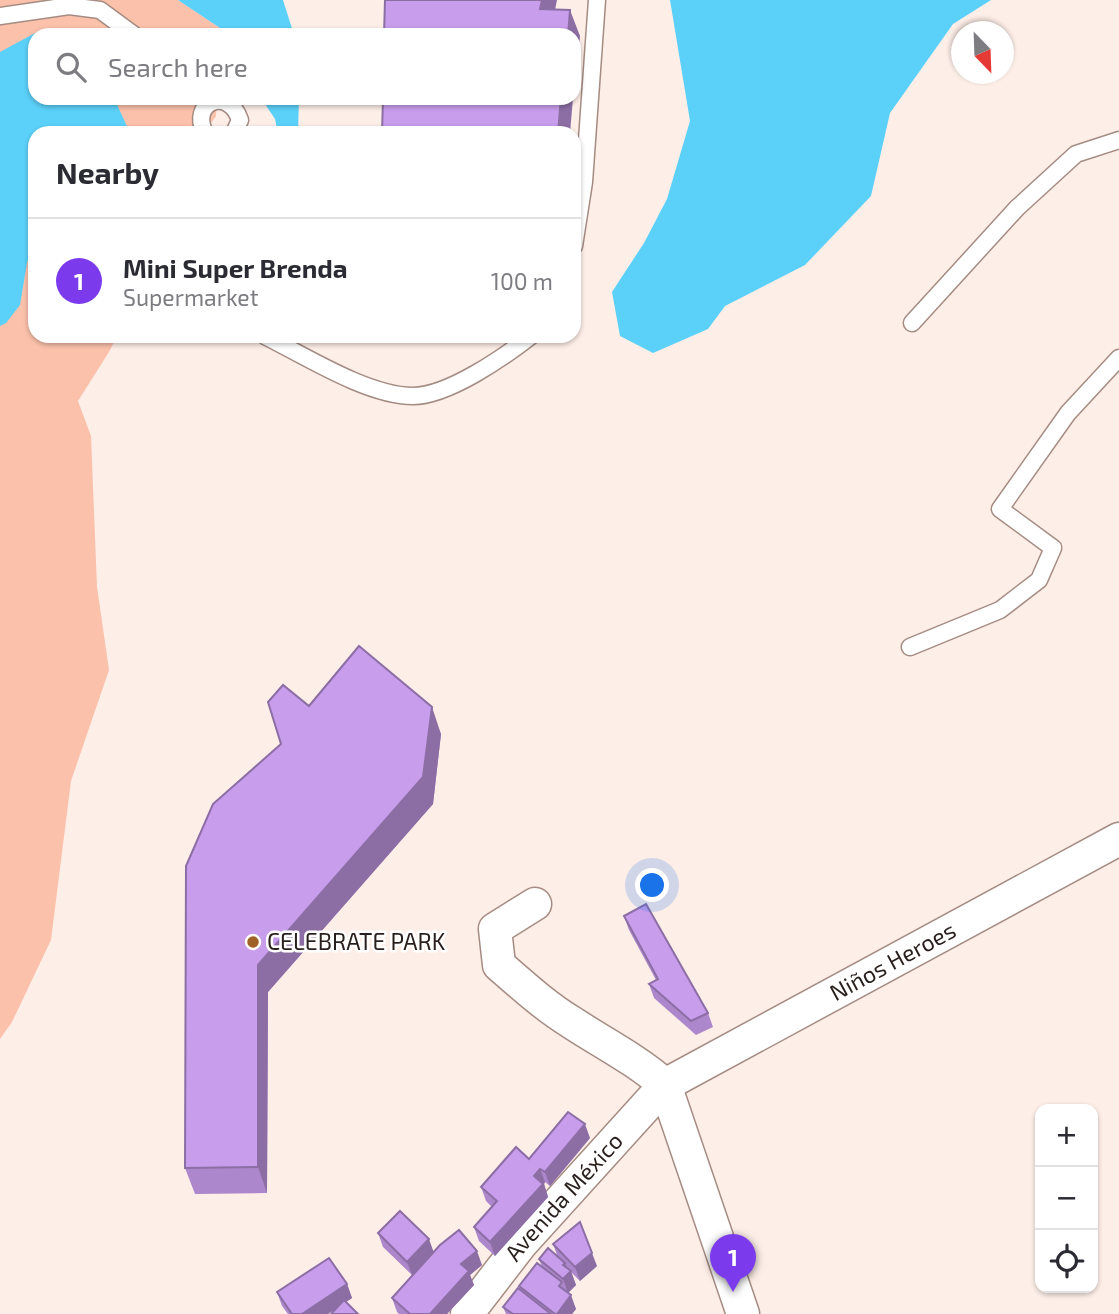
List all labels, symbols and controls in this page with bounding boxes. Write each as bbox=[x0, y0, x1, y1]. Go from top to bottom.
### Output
north arrow bbox=[951, 21, 1014, 84]
search box bbox=[28, 28, 581, 105]
icon: search bbox=[52, 48, 90, 86]
text: Search here bbox=[108, 51, 248, 82]
text: Nearby bbox=[56, 154, 159, 190]
text: Mini Super Brenda bbox=[123, 252, 348, 283]
text: 1 bbox=[74, 267, 84, 295]
text: 100 m bbox=[491, 267, 553, 295]
text: Supermarket bbox=[123, 283, 258, 311]
your location bbox=[635, 868, 669, 902]
street label: Niños Heroes bbox=[825, 915, 960, 1006]
place label: CELEBRATE PARK bbox=[267, 927, 446, 955]
marker: CELEBRATE PARK bbox=[245, 934, 261, 950]
map controls bbox=[1035, 1104, 1098, 1293]
button: + bbox=[1035, 1104, 1098, 1167]
street label: Avenida México bbox=[498, 1126, 628, 1266]
button: − bbox=[1035, 1167, 1098, 1230]
button: locate bbox=[1035, 1230, 1098, 1293]
pin: 1 bbox=[710, 1234, 756, 1292]

